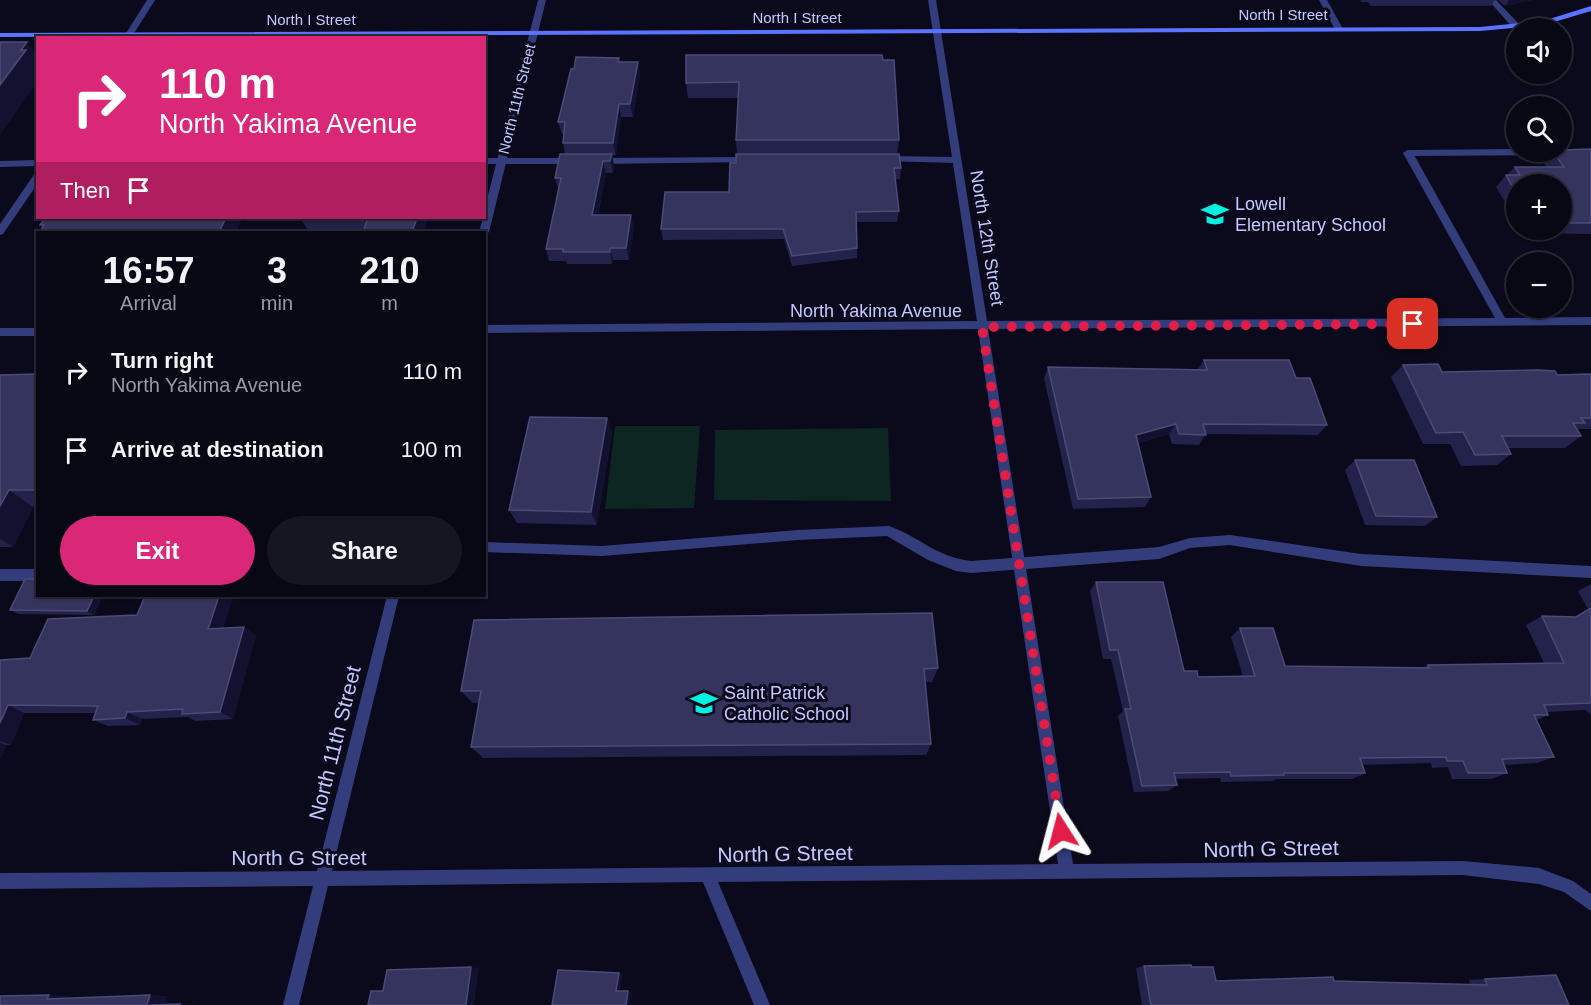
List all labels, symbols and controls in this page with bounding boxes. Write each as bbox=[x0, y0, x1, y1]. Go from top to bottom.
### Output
street label: North I Street bbox=[1238, 6, 1328, 23]
street label: North I Street bbox=[752, 9, 842, 26]
street label: North I Street bbox=[266, 11, 356, 28]
map controls bbox=[1506, 18, 1572, 318]
button: sound bbox=[1506, 18, 1572, 84]
street label: North 11th Street bbox=[495, 41, 539, 156]
icon: right bbox=[60, 60, 138, 138]
text: 110 m bbox=[159, 60, 276, 107]
button: search bbox=[1506, 96, 1572, 162]
text: North Yakima Avenue bbox=[159, 109, 417, 139]
street label: North 12th Street bbox=[966, 169, 1008, 307]
icon: arrive bbox=[122, 174, 155, 207]
button: + bbox=[1506, 174, 1572, 240]
text: Then bbox=[60, 178, 110, 203]
place label: Lowell Elementary School bbox=[1235, 194, 1386, 235]
school or university icon: Lowell Elementary School bbox=[1200, 199, 1230, 229]
text: 16:57 bbox=[102, 250, 194, 291]
text: 3 bbox=[267, 250, 287, 291]
text: 210 bbox=[359, 250, 420, 291]
button: − bbox=[1506, 252, 1572, 318]
text: Arrival bbox=[120, 292, 177, 314]
text: min bbox=[261, 292, 293, 314]
text: m bbox=[381, 292, 398, 314]
pin bbox=[1387, 298, 1438, 349]
street label: North Yakima Avenue bbox=[790, 301, 962, 321]
icon: arrive bbox=[1396, 307, 1429, 340]
text: Turn right bbox=[111, 348, 213, 373]
icon: right bbox=[60, 356, 93, 389]
text: 110 m bbox=[402, 359, 462, 384]
text: North Yakima Avenue bbox=[111, 374, 302, 396]
icon: arrive bbox=[60, 434, 93, 467]
text: Arrive at destination bbox=[111, 437, 324, 462]
text: 100 m bbox=[401, 437, 462, 462]
button: Exit bbox=[60, 516, 255, 585]
button: Share bbox=[267, 516, 462, 585]
street label: North 11th Street bbox=[304, 663, 365, 822]
place label: Saint Patrick Catholic School bbox=[724, 683, 849, 724]
school or university icon: Saint Patrick Catholic School bbox=[689, 688, 719, 718]
position arrow bbox=[1029, 799, 1093, 863]
street label: North G Street bbox=[1203, 836, 1339, 861]
street label: North G Street bbox=[717, 841, 853, 866]
street label: North G Street bbox=[231, 846, 367, 869]

